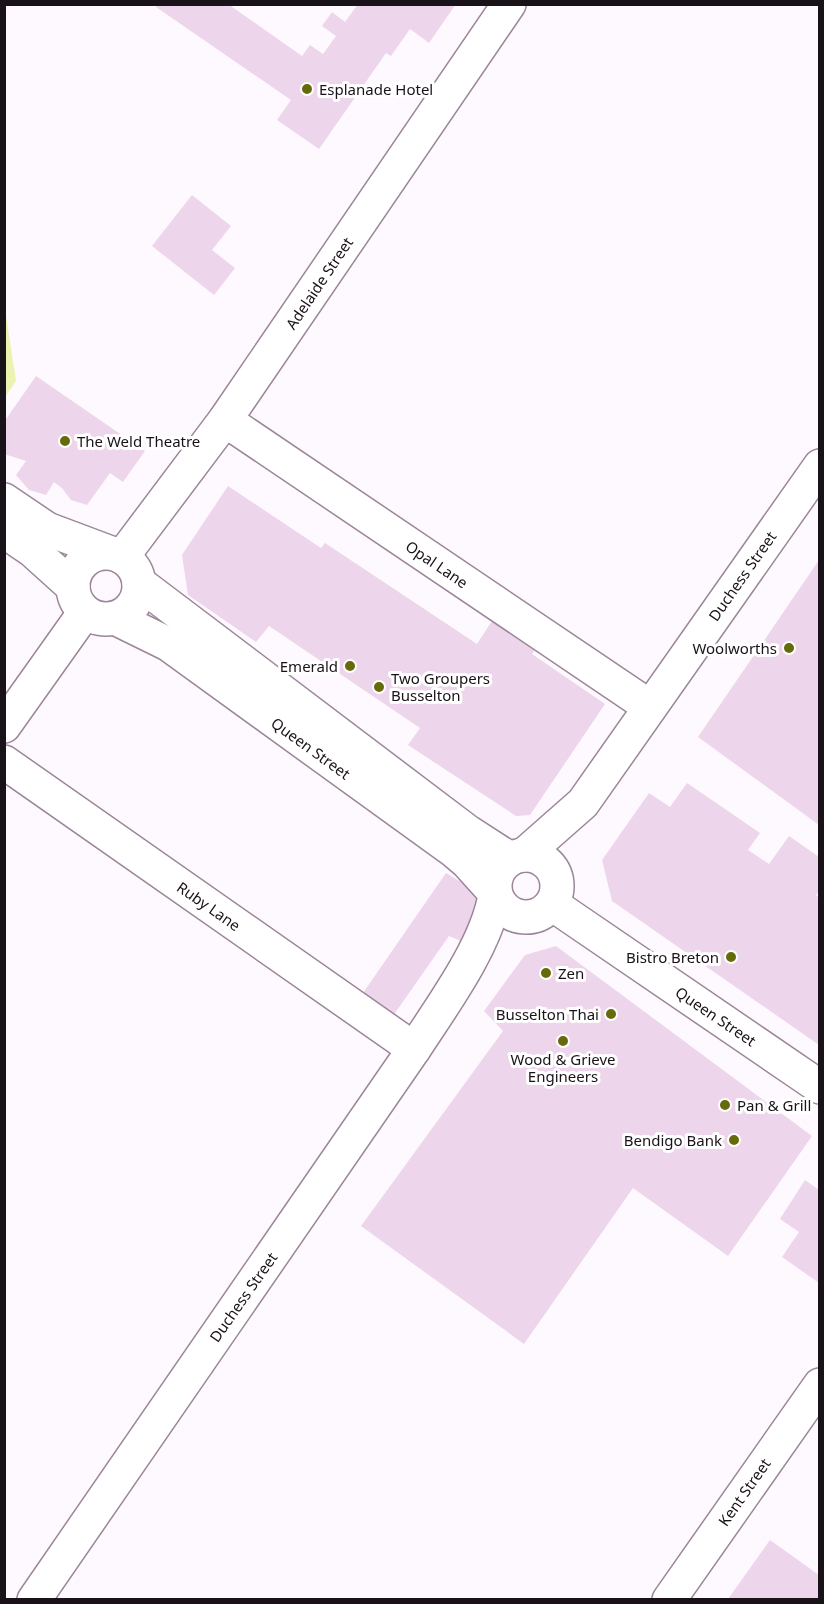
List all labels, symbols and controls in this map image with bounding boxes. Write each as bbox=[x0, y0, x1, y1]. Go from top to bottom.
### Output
place label: Esplanade Hotel bbox=[319, 79, 433, 99]
marker: Esplanade Hotel bbox=[300, 82, 314, 96]
street label: Adelaide Street bbox=[281, 233, 357, 333]
place label: The Weld Theatre bbox=[77, 431, 200, 451]
marker: The Weld Theatre bbox=[58, 434, 72, 448]
street label: Duchess Street bbox=[704, 527, 781, 625]
street label: Opal Lane bbox=[402, 536, 472, 592]
place label: Woolworths bbox=[692, 638, 777, 658]
marker: Woolworths bbox=[782, 641, 796, 655]
place label: Emerald bbox=[280, 656, 338, 676]
marker: Emerald bbox=[343, 659, 357, 673]
place label: Two Groupers Busselton bbox=[391, 668, 490, 705]
marker: Two Groupers Busselton bbox=[372, 680, 386, 694]
street label: Queen Street bbox=[268, 713, 355, 784]
street label: Ruby Lane bbox=[173, 877, 245, 935]
place label: Bistro Breton bbox=[626, 947, 719, 967]
marker: Bistro Breton bbox=[724, 950, 738, 964]
place label: Zen bbox=[558, 963, 584, 983]
marker: Zen bbox=[539, 966, 553, 980]
street label: Queen Street bbox=[672, 982, 761, 1051]
place label: Busselton Thai bbox=[496, 1004, 599, 1024]
marker: Busselton Thai bbox=[604, 1007, 618, 1021]
marker: Wood & Grieve Engineers bbox=[556, 1034, 570, 1048]
place label: Wood & Grieve Engineers bbox=[510, 1049, 616, 1086]
place label: Pan & Grill bbox=[737, 1095, 811, 1115]
marker: Pan & Grill bbox=[718, 1098, 732, 1112]
place label: Bendigo Bank bbox=[624, 1130, 722, 1150]
marker: Bendigo Bank bbox=[727, 1133, 741, 1147]
street label: Duchess Street bbox=[205, 1248, 282, 1346]
street label: Kent Street bbox=[713, 1454, 775, 1530]

